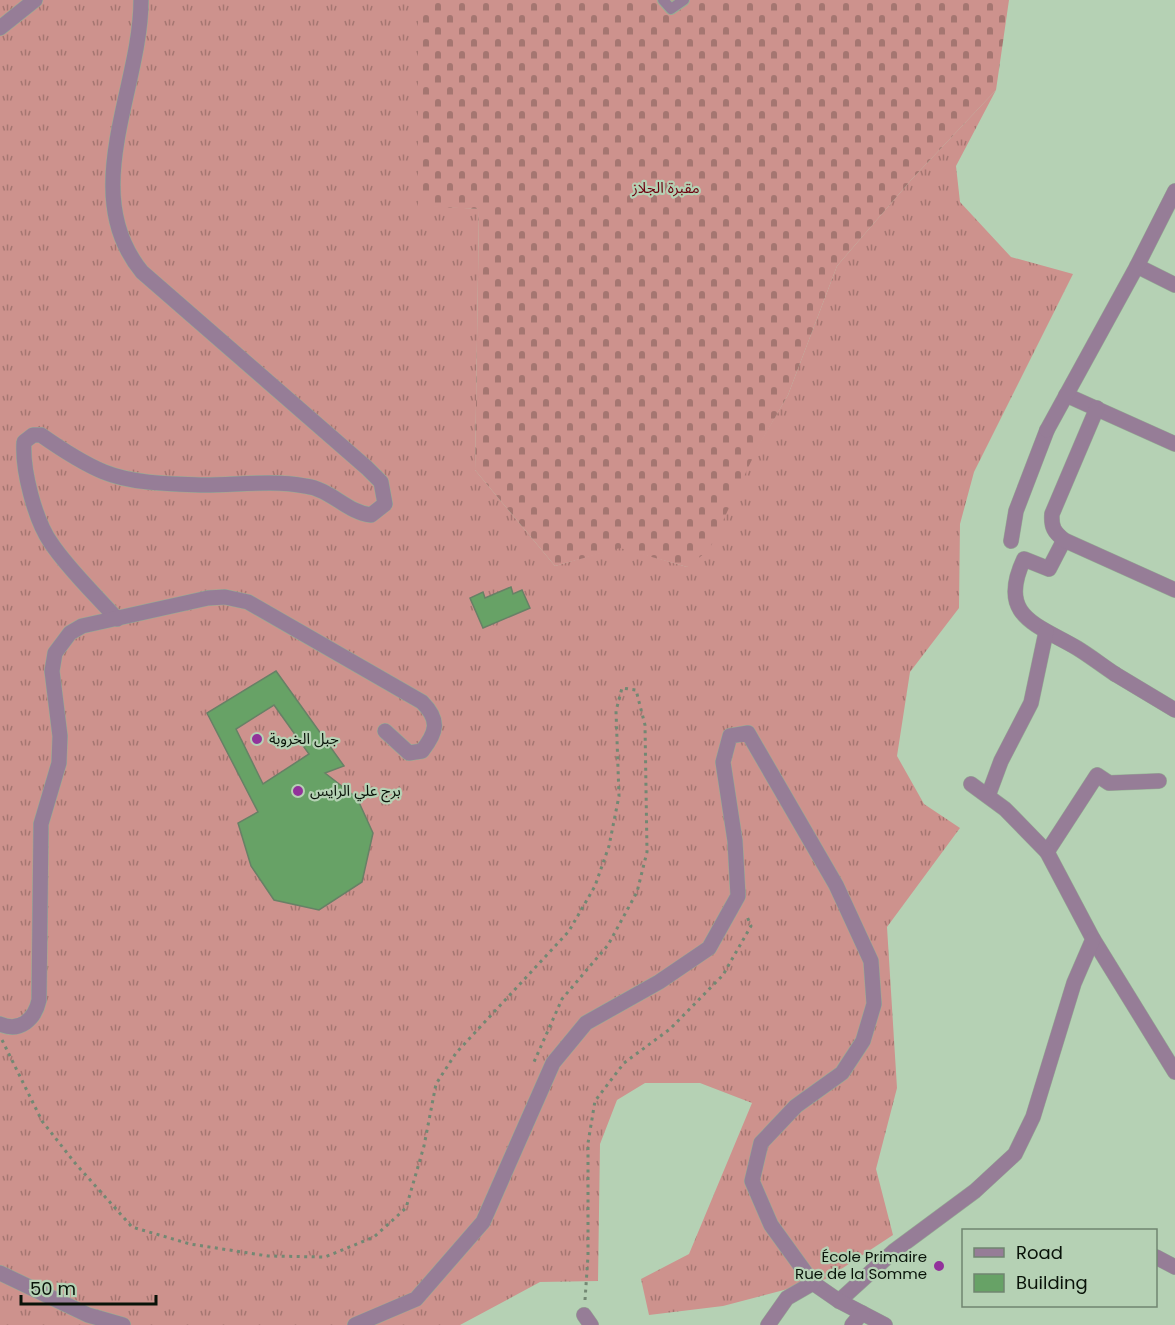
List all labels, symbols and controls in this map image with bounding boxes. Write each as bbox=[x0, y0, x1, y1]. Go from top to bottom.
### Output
park label: مقبرة الجلاز bbox=[631, 177, 700, 198]
place label: جبل الخروبة bbox=[269, 728, 339, 749]
marker: جبل الخروبة bbox=[250, 732, 264, 746]
place label: برج علي الرايس bbox=[310, 780, 401, 803]
marker: برج علي الرايس bbox=[291, 784, 305, 798]
legend bbox=[962, 1229, 1157, 1307]
text: Road bbox=[1016, 1240, 1063, 1265]
place label: École Primaire Rue de la Somme bbox=[795, 1246, 927, 1284]
marker: École Primaire Rue de la Somme bbox=[932, 1259, 946, 1273]
scale bar bbox=[21, 1268, 156, 1306]
text: Building bbox=[1016, 1270, 1088, 1295]
text: 50 m bbox=[30, 1276, 76, 1301]

